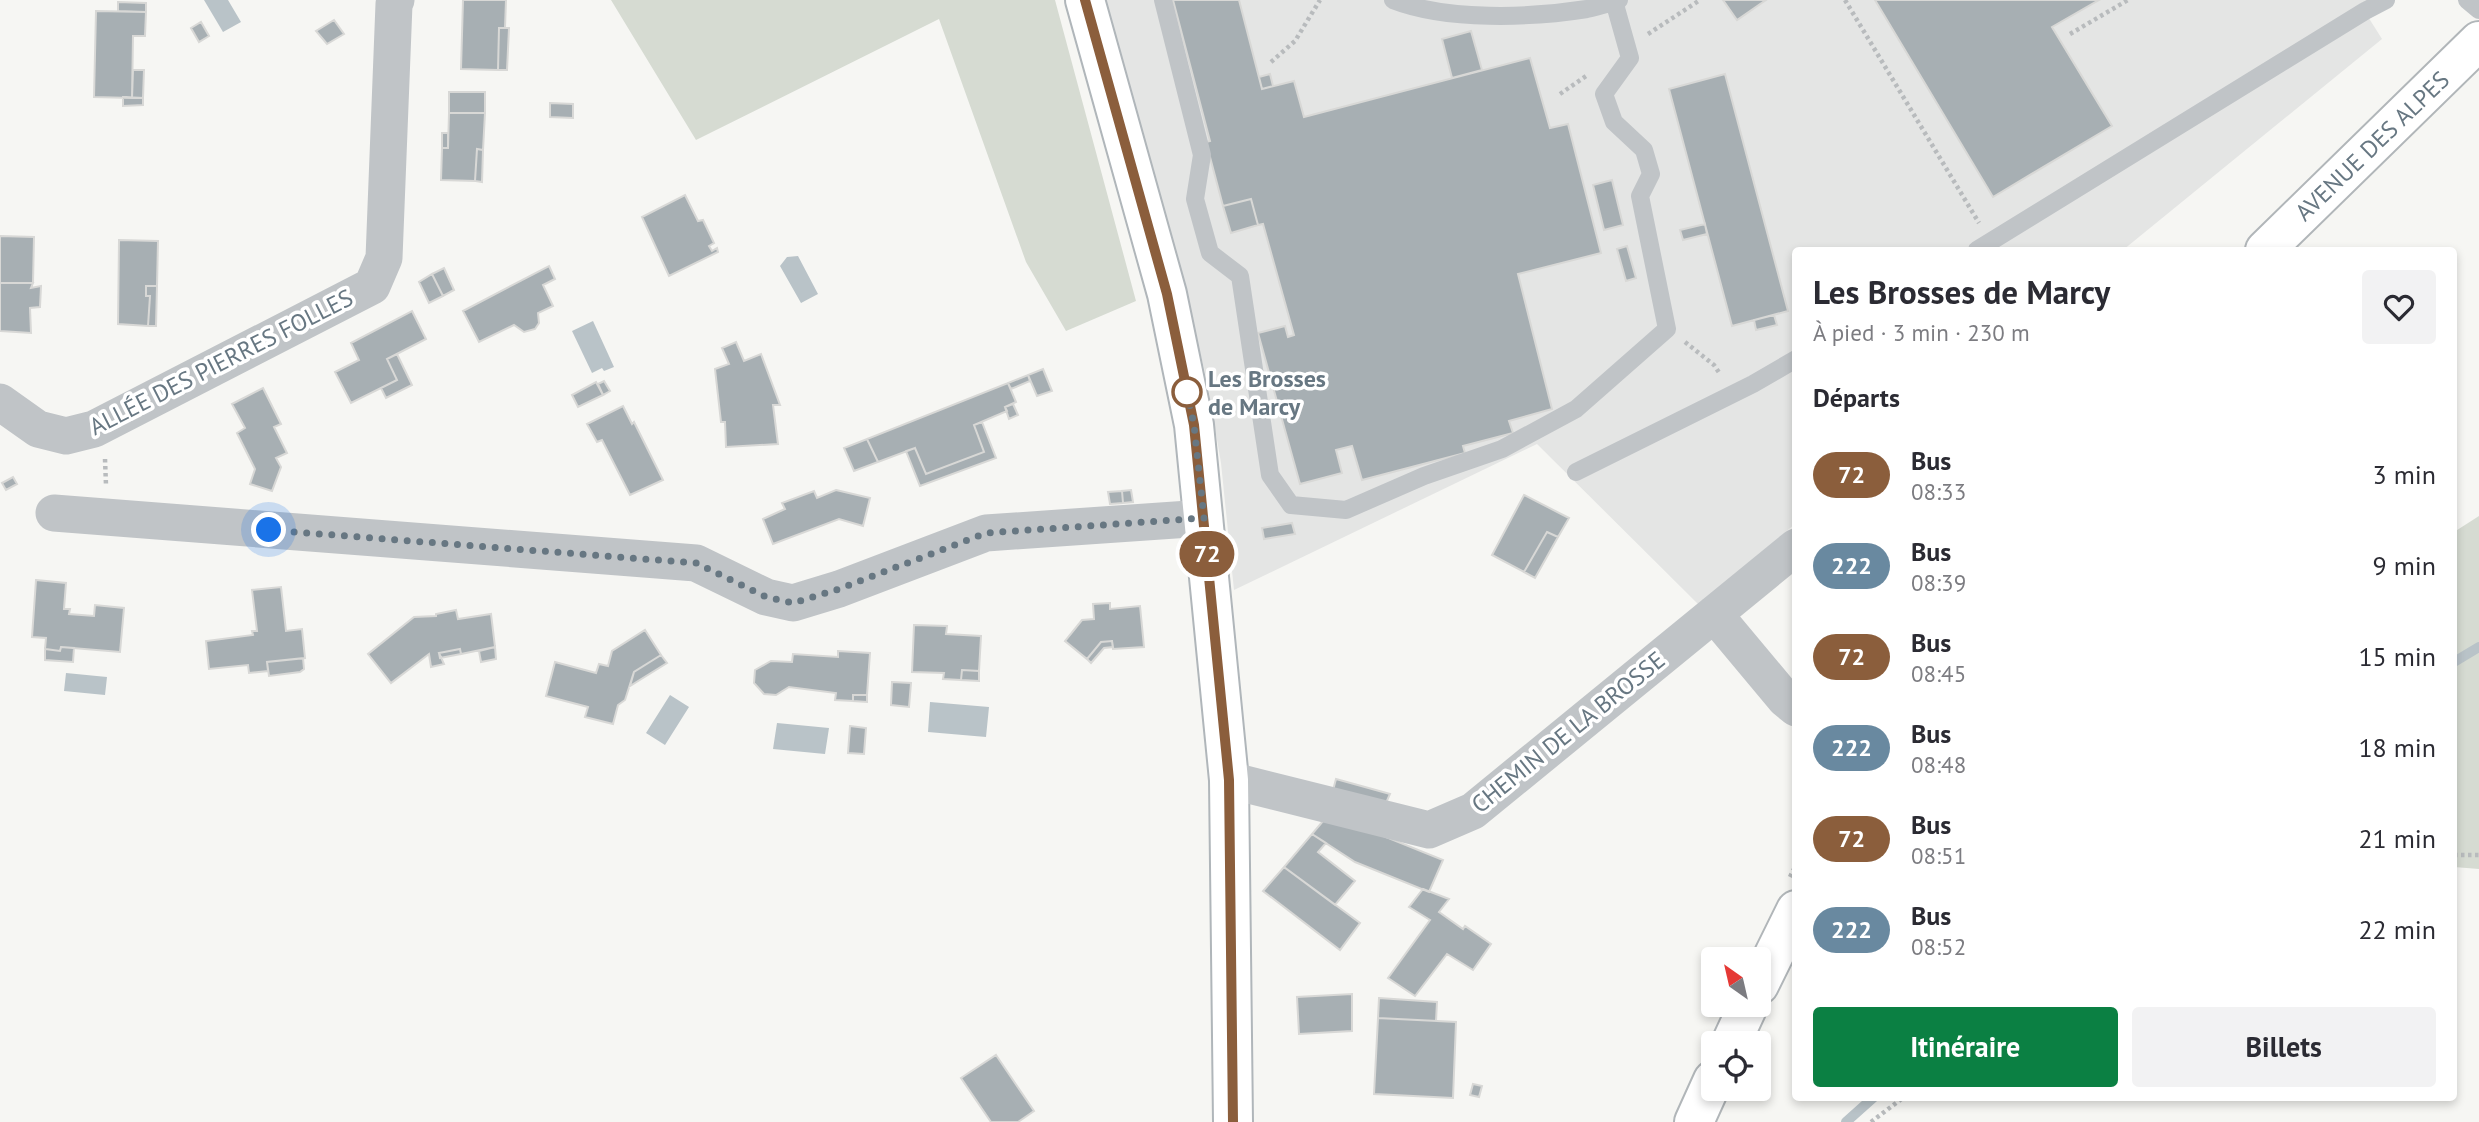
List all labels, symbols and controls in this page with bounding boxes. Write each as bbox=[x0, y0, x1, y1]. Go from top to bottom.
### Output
street label: AVENUE DES ALPES bbox=[2288, 64, 2456, 228]
text: Les Brosses de Marcy bbox=[1813, 270, 2110, 313]
button: heart bbox=[2362, 270, 2436, 344]
street label: ALLÉE DES PIERRES FOLLES bbox=[84, 282, 358, 442]
text: À pied · 3 min · 230 m bbox=[1813, 318, 2030, 347]
place label: Les Brosses de Marcy bbox=[1208, 363, 1326, 422]
marker: Les Brosses de Marcy bbox=[1172, 377, 1202, 407]
text: Départs bbox=[1813, 381, 1900, 414]
text: Bus bbox=[1911, 444, 1951, 477]
text: 3 min bbox=[2373, 458, 2436, 491]
text: 72 bbox=[1838, 459, 1865, 490]
text: 08:33 bbox=[1911, 477, 1966, 506]
your location bbox=[251, 512, 286, 547]
line badge: 72 bbox=[1176, 531, 1238, 577]
text: Bus bbox=[1911, 535, 1951, 568]
text: 72 bbox=[1193, 538, 1221, 569]
text: 9 min bbox=[2373, 549, 2436, 582]
text: 222 bbox=[1831, 550, 1872, 581]
text: 08:39 bbox=[1911, 568, 1966, 597]
text: Bus bbox=[1911, 626, 1951, 659]
text: 15 min bbox=[2358, 640, 2436, 673]
text: 72 bbox=[1838, 641, 1865, 672]
street label: CHEMIN DE LA BROSSE bbox=[1465, 644, 1671, 820]
text: 08:45 bbox=[1911, 659, 1966, 688]
text: Bus bbox=[1911, 717, 1951, 750]
text: 18 min bbox=[2358, 731, 2436, 764]
text: 222 bbox=[1831, 732, 1872, 763]
text: 08:48 bbox=[1911, 750, 1966, 779]
text: Bus bbox=[1911, 808, 1951, 841]
text: 21 min bbox=[2358, 822, 2436, 855]
text: 72 bbox=[1838, 823, 1865, 854]
text: 08:51 bbox=[1911, 841, 1966, 870]
text: Bus bbox=[1911, 899, 1951, 932]
text: 22 min bbox=[2358, 913, 2436, 946]
text: 222 bbox=[1831, 914, 1872, 945]
text: 08:52 bbox=[1911, 932, 1966, 961]
north arrow bbox=[1701, 947, 1771, 1017]
map controls bbox=[1701, 947, 1771, 1101]
button: Itinéraire bbox=[1813, 1007, 2118, 1087]
button: Billets bbox=[2132, 1007, 2436, 1087]
button: locate bbox=[1701, 1031, 1771, 1101]

